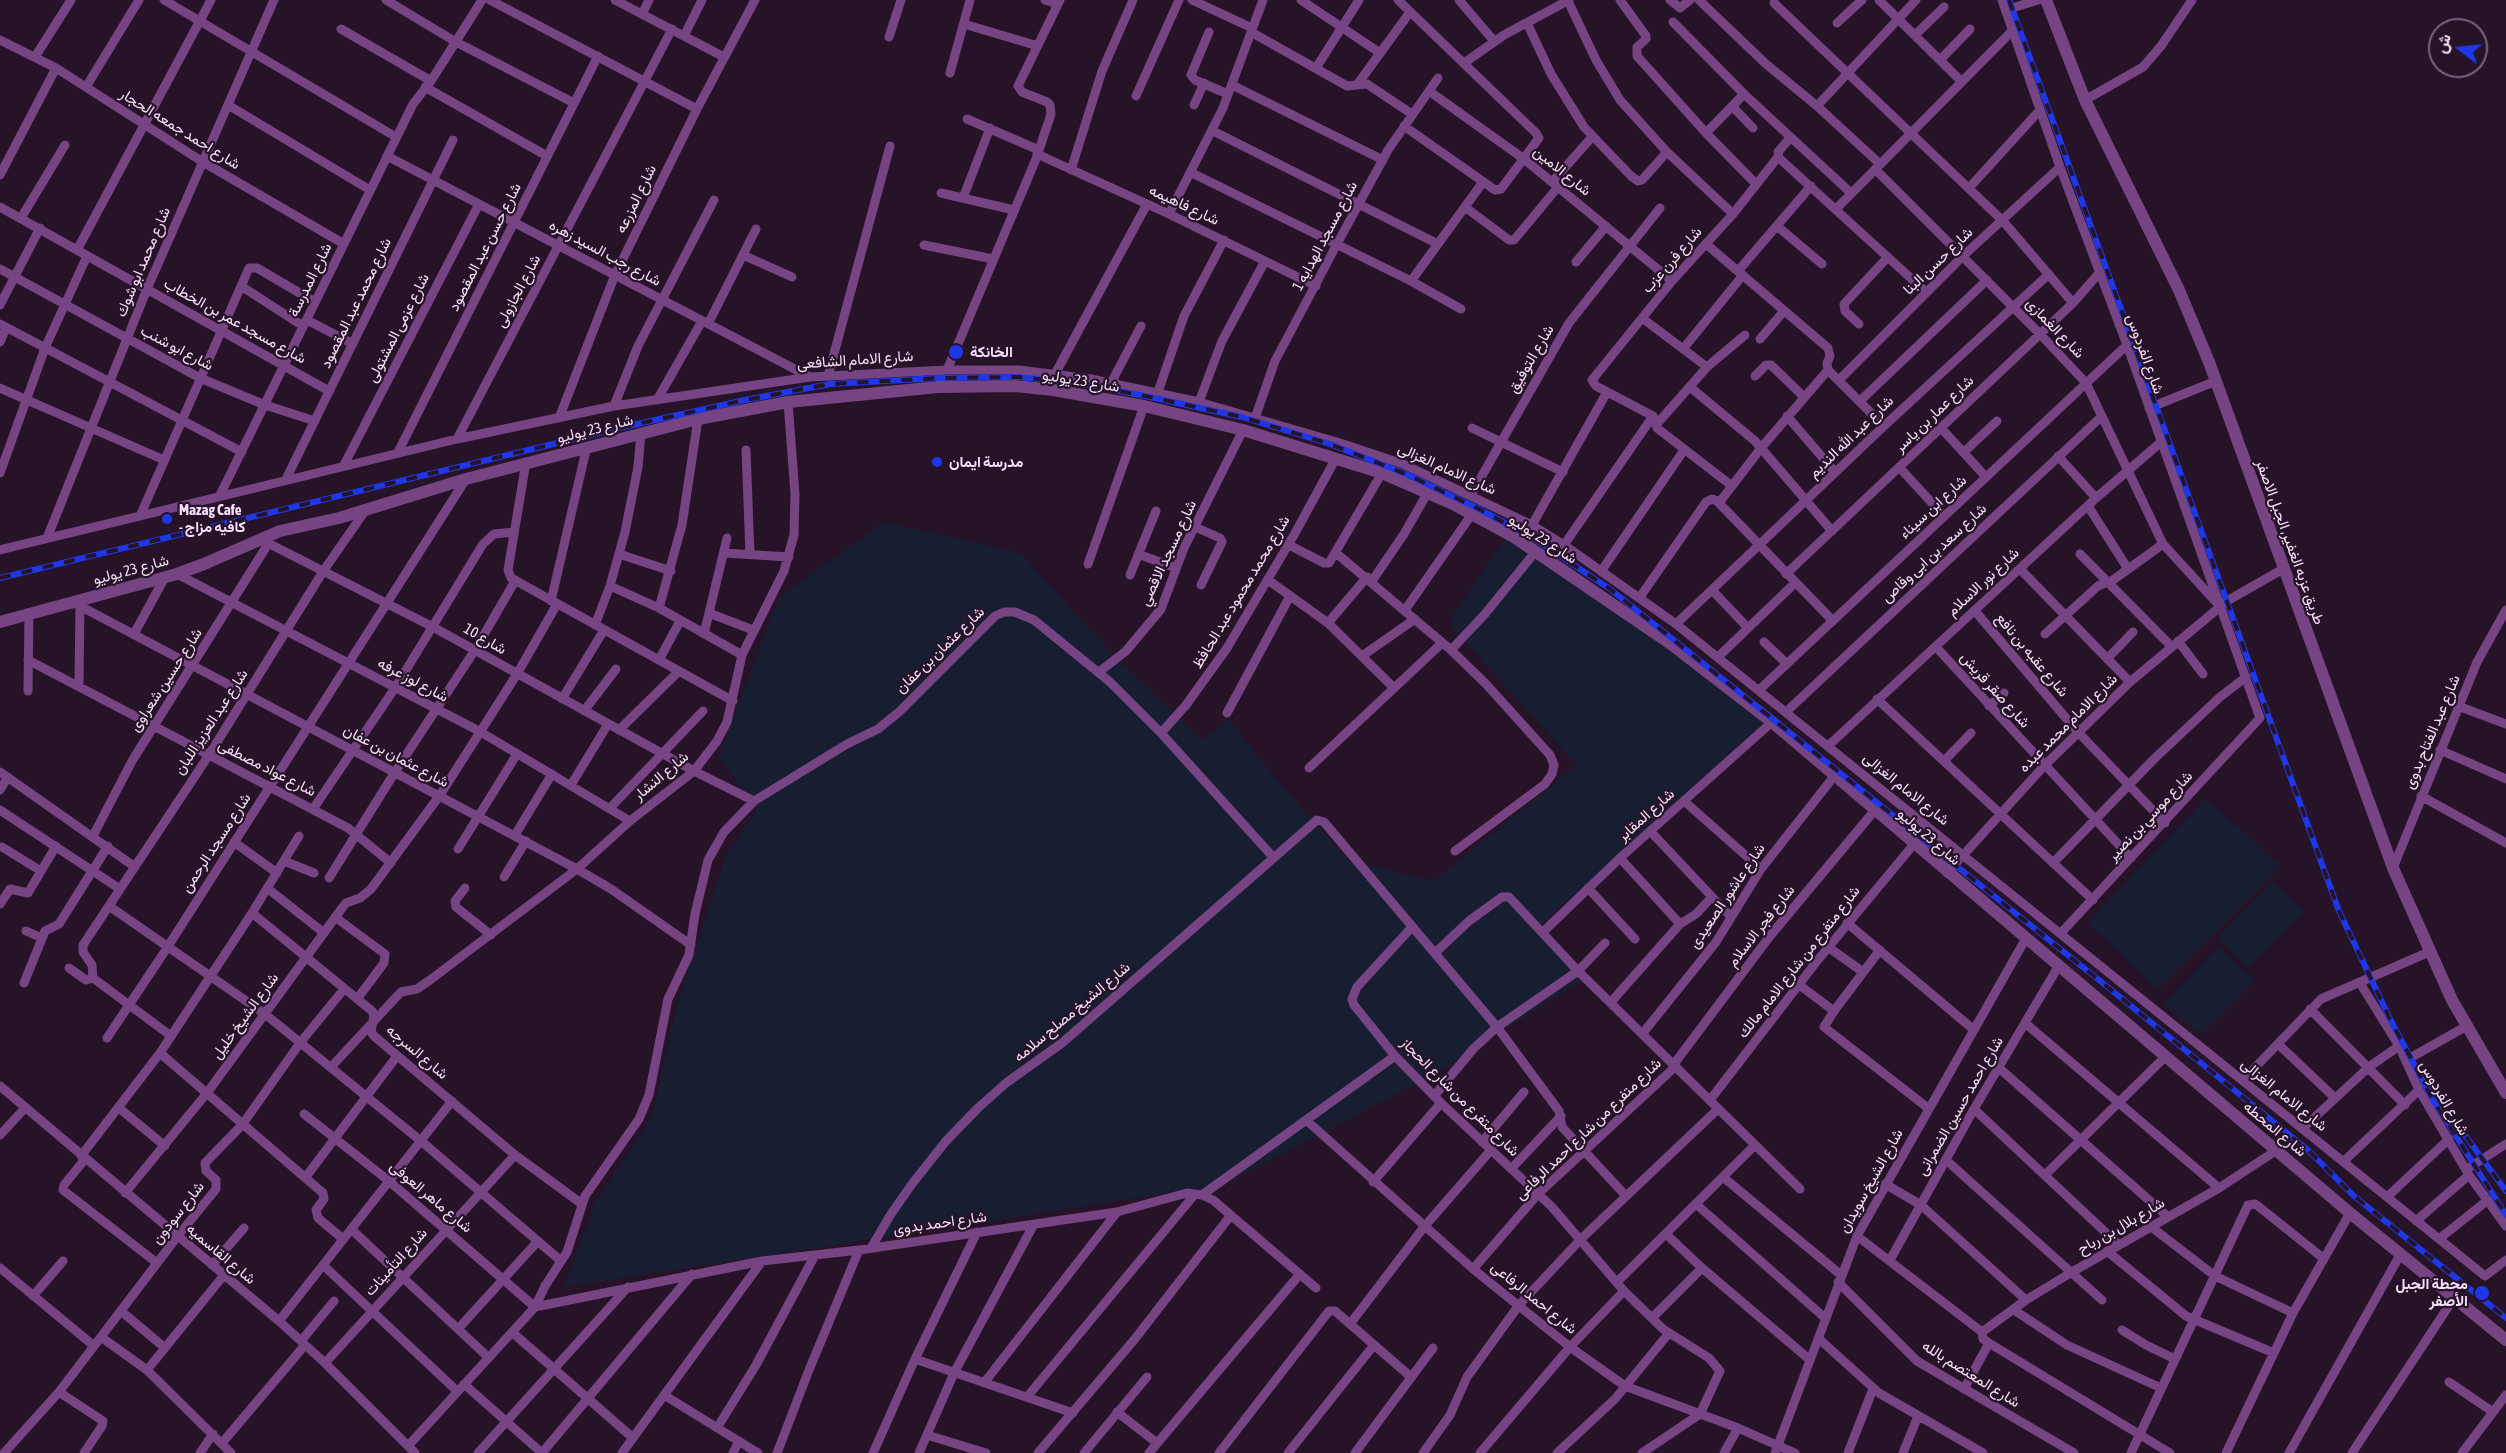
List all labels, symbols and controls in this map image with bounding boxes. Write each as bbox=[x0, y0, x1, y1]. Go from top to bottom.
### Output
north arrow bbox=[2428, 18, 2488, 78]
text: ش bbox=[2431, 32, 2454, 55]
street label: شارع احمد جمعه الحجار bbox=[116, 85, 244, 173]
street label: شارع الامين bbox=[1530, 142, 1594, 200]
street label: شارع المزرعه bbox=[612, 162, 660, 236]
street label: شارع مسجد الهدايه 1 bbox=[1289, 178, 1361, 294]
street label: شارع حسن عبد المقصود bbox=[445, 180, 525, 314]
street label: شارع فاهيمه bbox=[1146, 181, 1222, 229]
street label: شارع محمد ابو شوك bbox=[112, 204, 174, 320]
street label: شارع رجب السيد زهره bbox=[546, 216, 664, 290]
street label: شارع فرن عزب bbox=[1638, 223, 1706, 297]
street label: شارع حسن البنا bbox=[1899, 223, 1977, 299]
street label: شارع محمد عبد المقصود bbox=[317, 235, 395, 371]
street label: شارع المدرسة bbox=[284, 240, 336, 320]
street label: شارع الجازولى bbox=[491, 252, 545, 330]
street label: شارع عزمى المشتولى bbox=[363, 270, 433, 386]
street label: شارع مسجد عمر بن الخطاب bbox=[161, 274, 309, 368]
street label: شارع الغمازى bbox=[2022, 294, 2088, 362]
street label: شارع الفردوس bbox=[2122, 312, 2168, 396]
street label: شارع ابو شنب bbox=[138, 321, 216, 375]
street label: شارع التوفيق bbox=[1504, 322, 1558, 396]
marker: الخانكة bbox=[947, 343, 965, 361]
place label: الخانكة bbox=[970, 343, 1013, 361]
street label: شارع الامام الشافعى bbox=[796, 347, 914, 373]
street label: شارع 23 يوليو bbox=[1041, 366, 1121, 396]
street label: شارع عمار بن ياسر bbox=[1891, 372, 1977, 456]
street label: شارع عبد الله النديم bbox=[1805, 392, 1897, 482]
street label: شارع 23 يوليو bbox=[555, 411, 635, 447]
street label: شارع الامام الغزالى bbox=[1395, 439, 1499, 499]
place label: مدرسة ايمان bbox=[949, 453, 1023, 471]
marker: مدرسة ايمان bbox=[930, 455, 944, 469]
street label: طريق عزبه الغفير, الجبل الاصفر bbox=[2252, 457, 2328, 627]
street label: شارع ابن سيناء bbox=[1896, 471, 1970, 543]
street label: شارع مسجد الاقصي bbox=[1136, 497, 1200, 609]
street label: شارع سعد بن ابى وقاص bbox=[1878, 500, 1990, 606]
place label: Mazag Cafe - كافيه مزاج bbox=[179, 501, 245, 536]
street label: شارع 23 يوليو bbox=[1505, 510, 1581, 568]
marker: Mazag Cafe - كافيه مزاج bbox=[160, 512, 174, 526]
street label: شارع محمد محمود عبد الحافظ bbox=[1188, 512, 1294, 672]
street label: شارع نور الاسلام bbox=[1943, 544, 2023, 620]
street label: شارع 23 يوليو bbox=[91, 551, 171, 589]
street label: شارع عثمان بن عفان bbox=[892, 603, 988, 697]
street label: شارع عقبه بن نافع bbox=[1992, 609, 2072, 701]
street label: شارع 10 bbox=[460, 620, 510, 658]
street label: شارع حسين شعراوى bbox=[126, 625, 206, 735]
street label: شارع صقر قريش bbox=[1956, 648, 2034, 732]
street label: شارع لوز عرفه bbox=[375, 654, 451, 706]
street label: شارع عبد العزيز اللبان bbox=[170, 666, 252, 778]
street label: شارع الامام محمد عبده bbox=[2015, 670, 2121, 776]
street label: شارع عبد الفتاح بدوى bbox=[2400, 672, 2464, 792]
street label: شارع عثمان بن عفان bbox=[340, 721, 452, 791]
street label: شارع عواد مصطفى bbox=[215, 736, 319, 800]
street label: شارع النشار bbox=[630, 748, 692, 804]
street label: شارع الامام الغزالى bbox=[1859, 749, 1953, 829]
street label: شارع موسي بن نصير bbox=[2104, 767, 2196, 865]
street label: شارع المقابر bbox=[1614, 785, 1678, 845]
street label: شارع مسجد الرحمن bbox=[177, 790, 255, 896]
street label: شارع 23 يوليو bbox=[1894, 805, 1964, 869]
street label: شارع عاشور الصعيدى bbox=[1685, 840, 1769, 952]
street label: شارع فجر الاسلام bbox=[1723, 881, 1799, 971]
street label: شارع متفرع من شارع الامام مالك bbox=[1734, 882, 1864, 1042]
street label: شارع الشيخ مصلح سلامه bbox=[1010, 958, 1134, 1066]
street label: شارع الشيخ خليل bbox=[208, 969, 282, 1063]
street label: شارع السرجه bbox=[382, 1021, 452, 1083]
street label: شارع احمد حسين الضمرانى bbox=[1913, 1033, 2007, 1179]
street label: شارع متفرع من شارع الحجاز bbox=[1397, 1034, 1523, 1160]
street label: شارع متفرع من شارع احمد الرفاعى bbox=[1511, 1054, 1665, 1204]
street label: شارع الامام الغزالى bbox=[2237, 1055, 2331, 1135]
street label: شارع الفردوس bbox=[2415, 1057, 2473, 1139]
street label: شارع المحطه bbox=[2240, 1097, 2310, 1161]
street label: شارع الشيخ سويدان bbox=[1835, 1126, 1907, 1236]
street label: شارع ماهر العوفى bbox=[386, 1157, 476, 1237]
street label: شارع سودون bbox=[148, 1178, 208, 1248]
street label: شارع بلال بن رباح bbox=[2074, 1194, 2168, 1258]
street label: شارع احمد بدوى bbox=[892, 1208, 988, 1238]
street label: شارع القاسميه bbox=[183, 1220, 259, 1288]
street label: شارع التأمينات bbox=[361, 1224, 431, 1300]
street label: شارع احمد الرفاعى bbox=[1487, 1258, 1581, 1338]
place label: محطة الجبل الأصفر bbox=[2395, 1275, 2468, 1310]
marker: محطة الجبل الأصفر bbox=[2473, 1284, 2491, 1302]
street label: شارع المعتصم بالله bbox=[1919, 1337, 2023, 1411]

